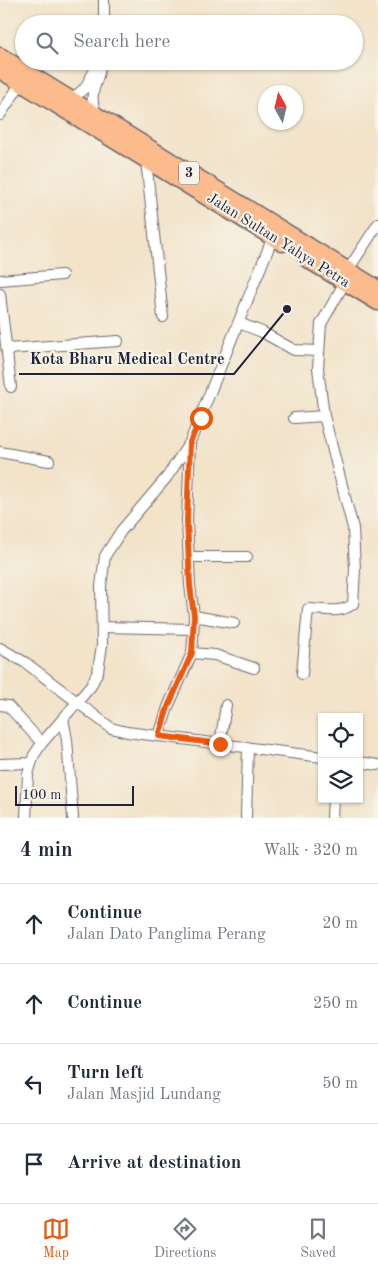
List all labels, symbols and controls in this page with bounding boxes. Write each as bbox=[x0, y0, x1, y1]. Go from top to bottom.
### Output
search box bbox=[15, 15, 363, 70]
icon: search bbox=[33, 29, 61, 57]
text: Search here bbox=[73, 33, 170, 52]
north arrow bbox=[258, 85, 303, 130]
road number: 3 bbox=[179, 162, 199, 184]
street label: Jalan Sultan Yahya Petra bbox=[204, 191, 353, 291]
callout: Kota Bharu Medical Centre bbox=[19, 343, 234, 374]
text: Kota Bharu Medical Centre bbox=[30, 352, 224, 368]
route start bbox=[190, 407, 213, 430]
map controls bbox=[318, 713, 363, 803]
button: locate bbox=[318, 713, 363, 758]
route end bbox=[209, 733, 232, 756]
button: layers bbox=[318, 758, 363, 803]
scale bar bbox=[15, 783, 134, 806]
text: 100 m bbox=[22, 788, 61, 802]
text: 4 min bbox=[20, 840, 73, 861]
text: Walk · 320 m bbox=[263, 843, 358, 859]
text: Continue bbox=[67, 904, 142, 923]
icon: ahead bbox=[20, 910, 48, 938]
text: 20 m bbox=[322, 916, 358, 932]
text: Jalan Dato Panglima Perang bbox=[67, 927, 266, 943]
icon: ahead bbox=[20, 990, 48, 1018]
text: Continue bbox=[67, 994, 142, 1013]
text: 250 m bbox=[313, 996, 358, 1012]
text: Turn left bbox=[67, 1064, 144, 1083]
icon: left bbox=[20, 1070, 48, 1098]
text: 50 m bbox=[322, 1076, 358, 1092]
text: Jalan Masjid Lundang bbox=[67, 1087, 221, 1103]
icon: arrive bbox=[20, 1150, 48, 1178]
text: Arrive at destination bbox=[67, 1154, 241, 1173]
tab: Map bbox=[42, 1215, 70, 1262]
tab: Directions bbox=[154, 1215, 216, 1262]
tab: Saved bbox=[300, 1215, 336, 1262]

